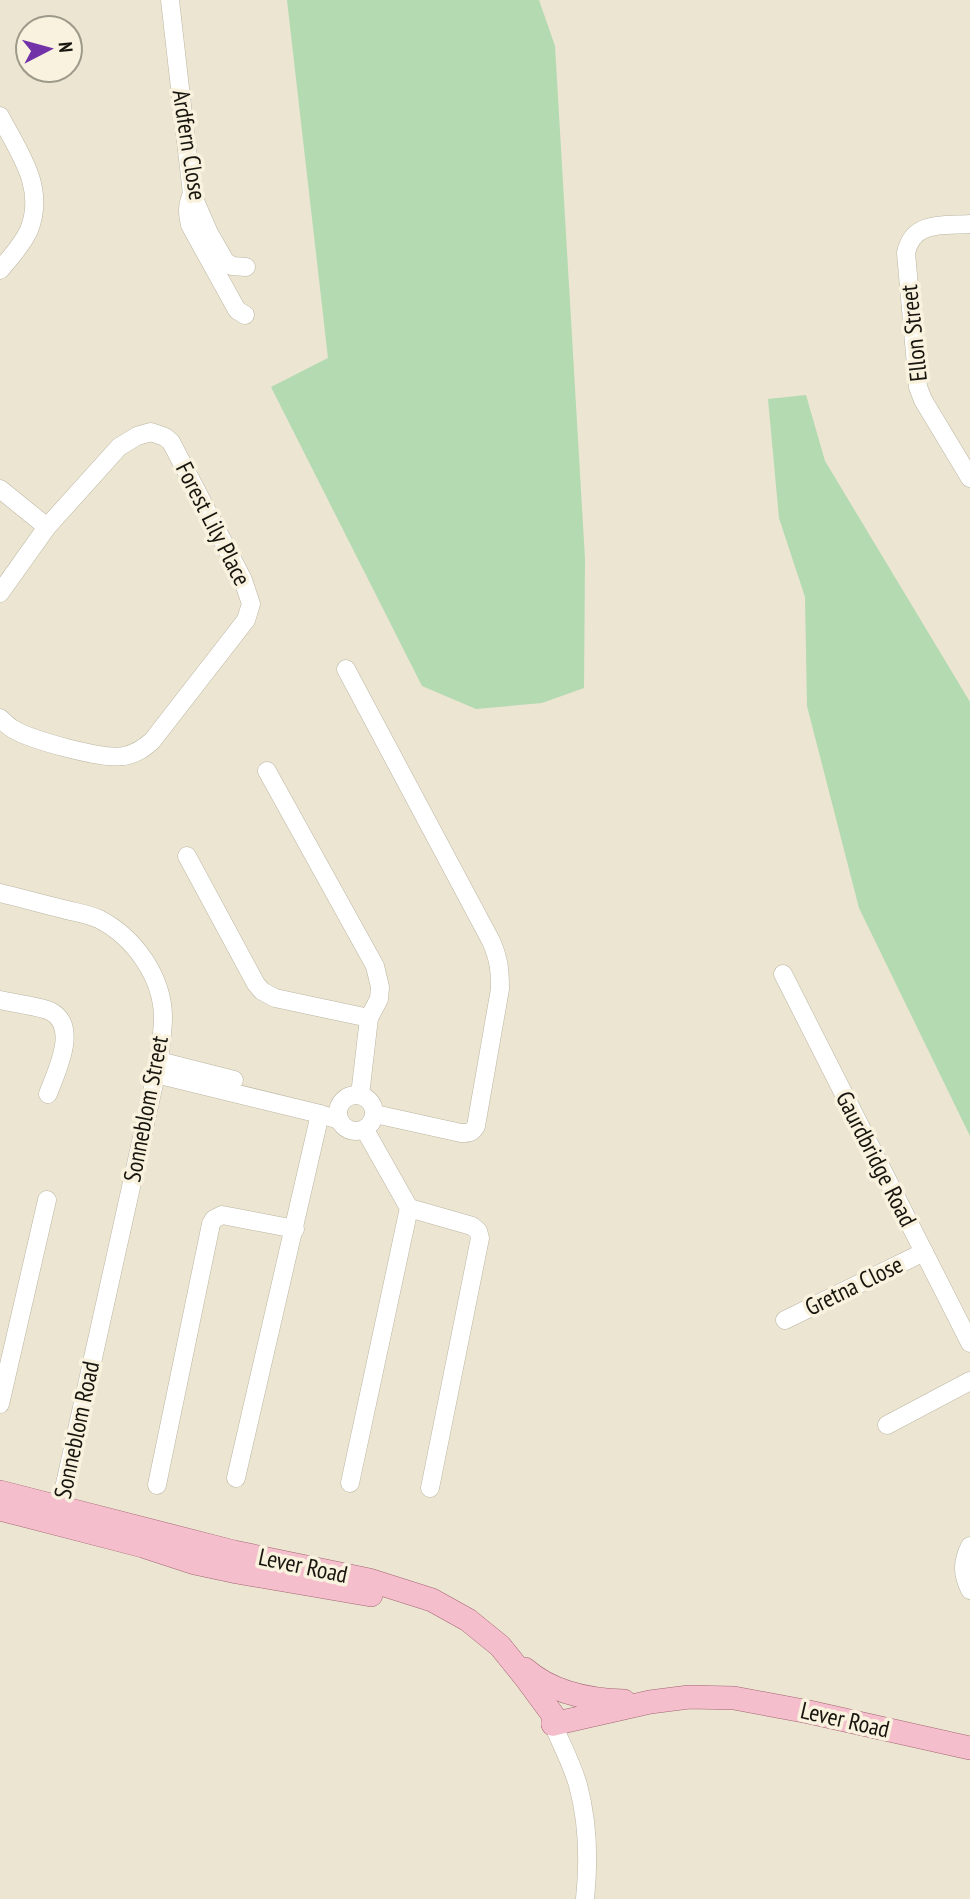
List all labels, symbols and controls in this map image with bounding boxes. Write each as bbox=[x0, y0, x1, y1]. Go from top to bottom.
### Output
north arrow bbox=[14, 14, 84, 84]
text: N bbox=[53, 41, 78, 54]
street label: Ardfern Close bbox=[165, 87, 214, 202]
street label: Ellon Street bbox=[893, 283, 934, 383]
street label: Forest Lily Place bbox=[169, 457, 258, 591]
street label: Sonneblom Street bbox=[116, 1033, 175, 1185]
street label: Gaurdbridge Road bbox=[829, 1086, 924, 1232]
street label: Gretna Close bbox=[800, 1249, 908, 1323]
street label: Sonneblom Road bbox=[47, 1358, 106, 1501]
street label: Lever Road bbox=[256, 1541, 350, 1590]
street label: Lever Road bbox=[798, 1694, 893, 1745]

